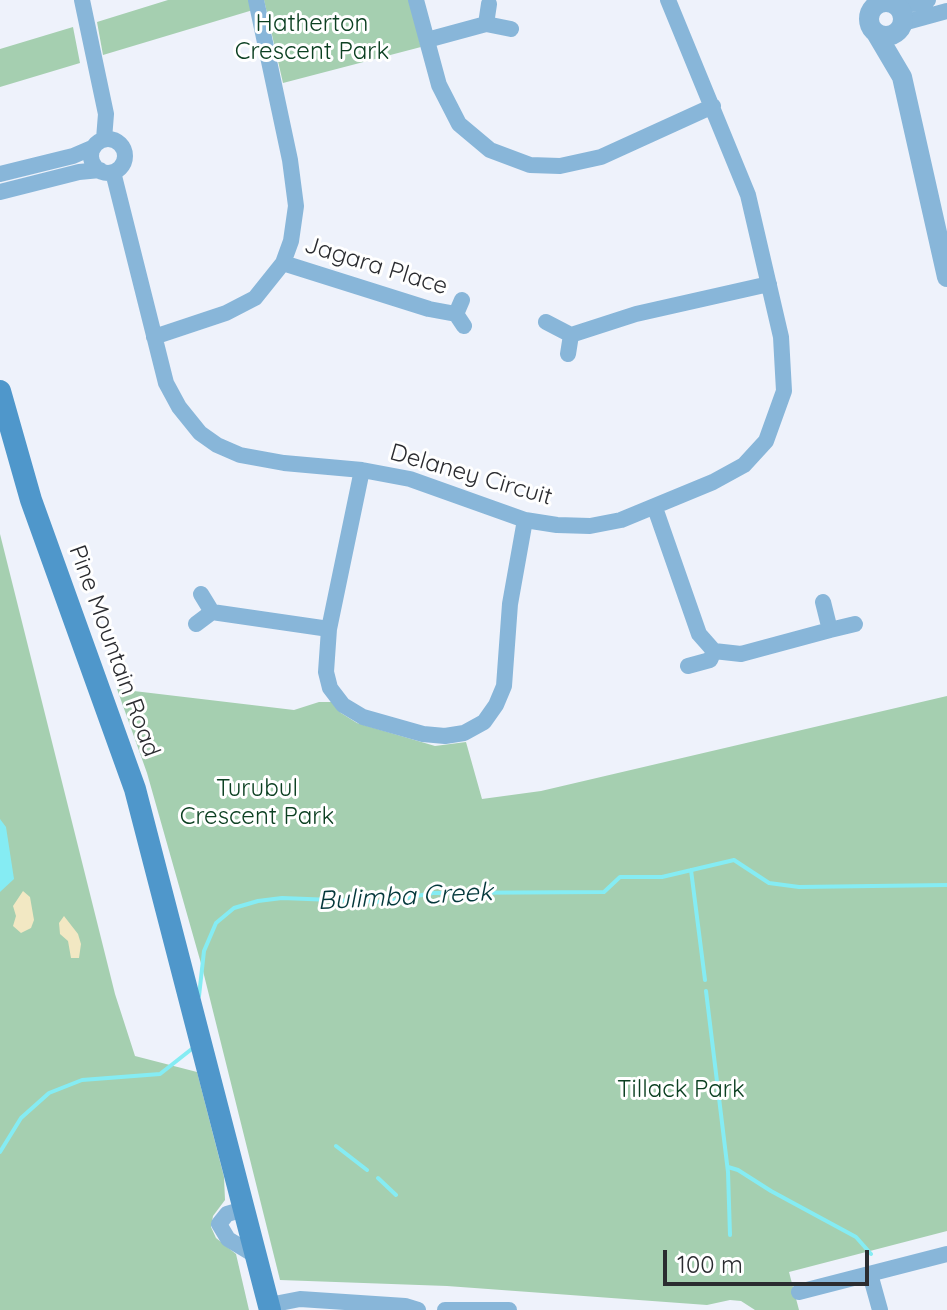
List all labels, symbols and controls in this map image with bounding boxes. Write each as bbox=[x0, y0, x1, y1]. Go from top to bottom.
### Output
park label: Hatherton Crescent Park bbox=[235, 10, 389, 66]
street label: Jagara Place bbox=[301, 231, 451, 301]
street label: Delaney Circuit bbox=[387, 438, 555, 512]
street label: Pine Mountain Road bbox=[62, 541, 166, 761]
park label: Turubul Crescent Park bbox=[180, 775, 334, 831]
water label: Bulimba Creek bbox=[317, 877, 493, 917]
park label: Tillack Park bbox=[617, 1076, 745, 1104]
scale bar bbox=[667, 1234, 873, 1284]
text: 100 m bbox=[677, 1249, 743, 1279]

